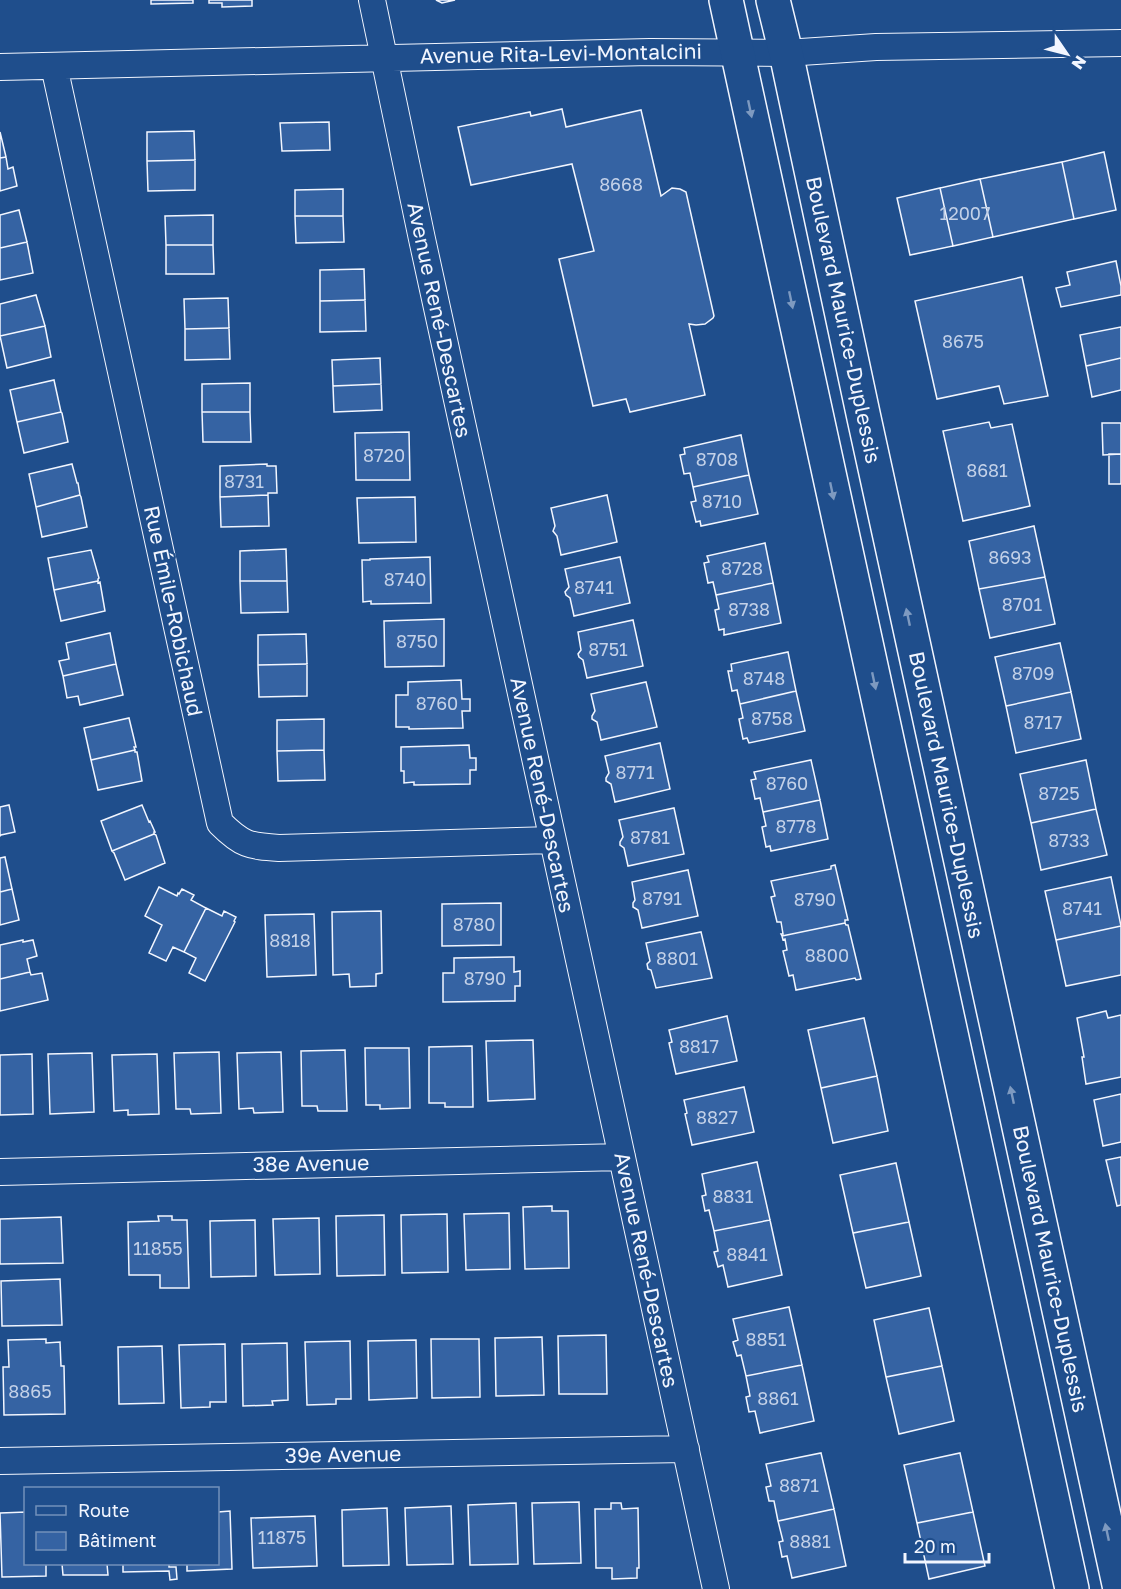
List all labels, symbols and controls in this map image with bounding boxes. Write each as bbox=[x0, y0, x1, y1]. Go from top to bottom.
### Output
north arrow bbox=[1037, 24, 1097, 84]
street label: Avenue Rita-Levi-Montalcini bbox=[420, 38, 702, 68]
text: N bbox=[1068, 52, 1091, 73]
one-way arrow bbox=[745, 100, 755, 119]
house number: 8668 bbox=[599, 173, 643, 195]
street label: Boulevard Maurice-Duplessis bbox=[801, 174, 887, 466]
street label: Avenue René-Descartes bbox=[402, 200, 478, 440]
house number: 12007 bbox=[939, 202, 991, 224]
one-way arrow bbox=[786, 291, 796, 309]
house number: 8675 bbox=[942, 330, 984, 352]
house number: 8720 bbox=[363, 444, 405, 466]
house number: 8708 bbox=[696, 448, 738, 470]
house number: 8681 bbox=[966, 459, 1008, 481]
house number: 8731 bbox=[224, 470, 264, 492]
one-way arrow bbox=[828, 481, 837, 500]
house number: 8710 bbox=[702, 490, 742, 512]
street label: Rue Émile-Robichaud bbox=[139, 503, 209, 719]
house number: 8693 bbox=[988, 546, 1032, 568]
house number: 8728 bbox=[721, 557, 763, 579]
house number: 8740 bbox=[384, 568, 426, 590]
house number: 8741 bbox=[574, 576, 614, 598]
house number: 8701 bbox=[1002, 593, 1042, 615]
house number: 8738 bbox=[728, 598, 770, 620]
one-way arrow bbox=[902, 608, 912, 627]
house number: 8750 bbox=[396, 630, 438, 652]
house number: 8751 bbox=[588, 638, 628, 660]
street label: Boulevard Maurice-Duplessis bbox=[904, 649, 990, 941]
house number: 8709 bbox=[1012, 662, 1054, 684]
house number: 8748 bbox=[743, 667, 785, 689]
one-way arrow bbox=[869, 672, 879, 690]
street label: Avenue René-Descartes bbox=[505, 675, 581, 915]
house number: 8760 bbox=[416, 692, 458, 714]
house number: 8758 bbox=[751, 707, 793, 729]
house number: 8717 bbox=[1024, 711, 1062, 733]
house number: 8771 bbox=[616, 761, 655, 783]
house number: 8760 bbox=[766, 772, 808, 794]
house number: 8725 bbox=[1038, 782, 1080, 804]
house number: 8778 bbox=[775, 815, 817, 837]
house number: 8781 bbox=[630, 826, 670, 848]
house number: 8733 bbox=[1048, 829, 1090, 851]
house number: 8791 bbox=[642, 887, 682, 909]
house number: 8790 bbox=[794, 888, 836, 910]
house number: 8741 bbox=[1062, 897, 1102, 919]
house number: 8780 bbox=[453, 913, 495, 935]
house number: 8818 bbox=[269, 929, 311, 951]
house number: 8800 bbox=[805, 944, 849, 966]
house number: 8801 bbox=[656, 947, 698, 969]
house number: 8790 bbox=[464, 967, 506, 989]
house number: 8817 bbox=[679, 1035, 719, 1057]
one-way arrow bbox=[1007, 1085, 1016, 1104]
house number: 8827 bbox=[696, 1106, 738, 1128]
street label: Boulevard Maurice-Duplessis bbox=[1008, 1123, 1094, 1415]
street label: 38e Avenue bbox=[252, 1149, 370, 1177]
street label: Avenue René-Descartes bbox=[609, 1150, 685, 1390]
house number: 8831 bbox=[712, 1185, 754, 1207]
house number: 11855 bbox=[133, 1237, 183, 1259]
house number: 8841 bbox=[726, 1243, 768, 1265]
house number: 8851 bbox=[745, 1328, 787, 1350]
house number: 8865 bbox=[8, 1380, 52, 1402]
house number: 8861 bbox=[757, 1387, 799, 1409]
street label: 39e Avenue bbox=[284, 1440, 401, 1468]
house number: 8871 bbox=[779, 1474, 819, 1496]
legend bbox=[24, 1487, 219, 1565]
text: Route bbox=[78, 1499, 129, 1521]
one-way arrow bbox=[1102, 1523, 1112, 1541]
house number: 11875 bbox=[258, 1526, 306, 1548]
scale bar bbox=[905, 1526, 989, 1564]
text: Bâtiment bbox=[78, 1529, 157, 1551]
house number: 8881 bbox=[789, 1530, 831, 1552]
text: 20 m bbox=[914, 1535, 956, 1557]

